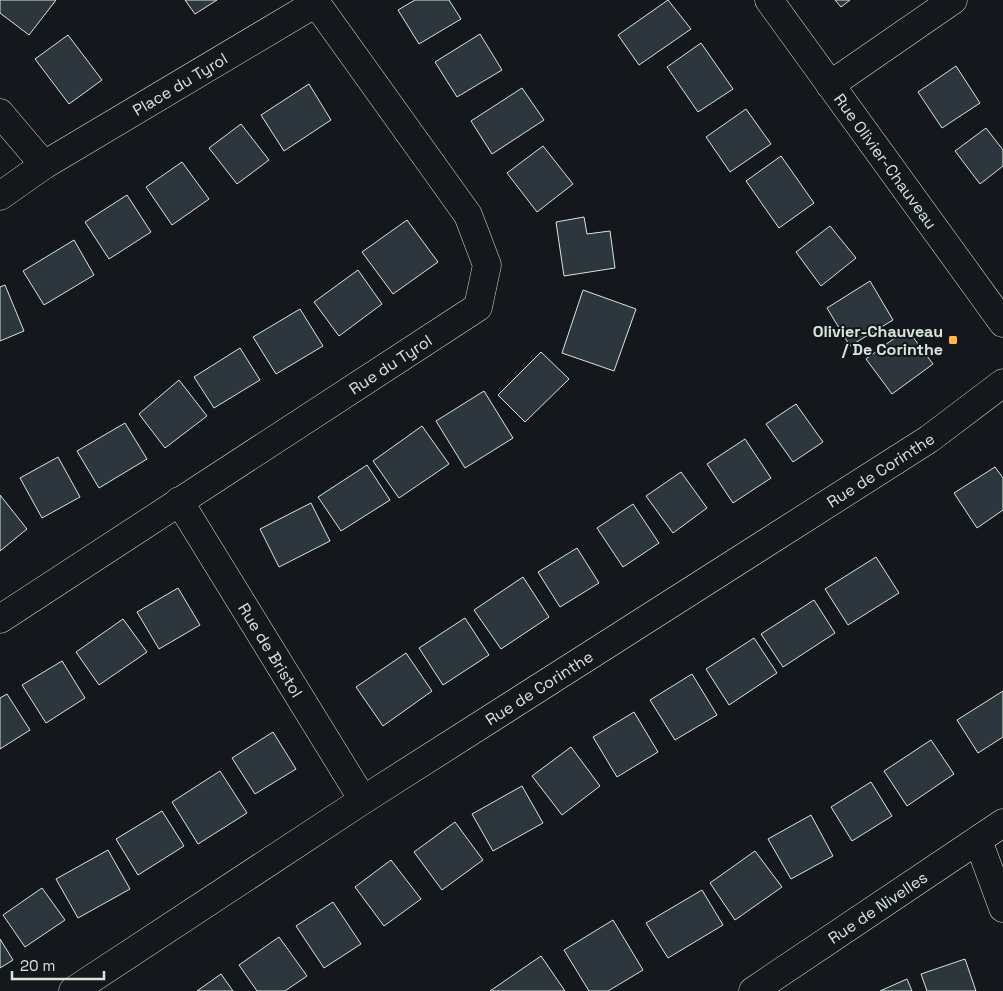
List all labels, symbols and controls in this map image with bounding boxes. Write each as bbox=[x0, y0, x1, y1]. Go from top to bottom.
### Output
street label: Place du Tyrol bbox=[129, 48, 231, 120]
street label: Rue Olivier-Chauveau bbox=[830, 89, 942, 233]
place label: Olivier-Chauveau / De Corinthe bbox=[813, 321, 943, 360]
street label: Rue du Tyrol bbox=[345, 330, 436, 399]
marker: Olivier-Chauveau / De Corinthe bbox=[947, 334, 959, 346]
street label: Rue de Corinthe bbox=[823, 428, 938, 512]
street label: Rue de Bristol bbox=[234, 599, 308, 701]
street label: Rue de Corinthe bbox=[481, 646, 597, 730]
street label: Rue de Nivelles bbox=[824, 866, 931, 948]
scale bar bbox=[12, 948, 105, 980]
text: 20 m bbox=[20, 956, 55, 975]

